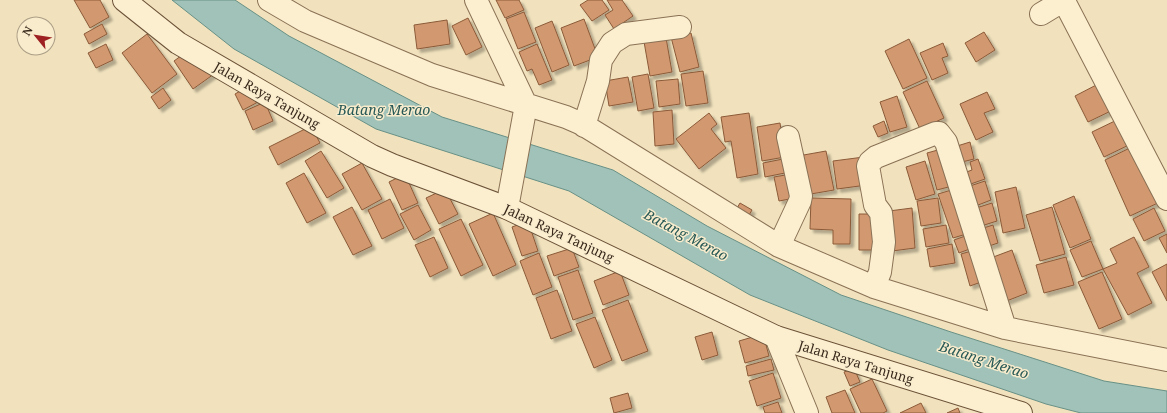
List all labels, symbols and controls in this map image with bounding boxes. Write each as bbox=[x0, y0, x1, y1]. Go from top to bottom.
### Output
north arrow bbox=[16, 16, 56, 56]
text: N bbox=[18, 23, 36, 38]
street label: Jalan Raya Tanjung bbox=[210, 57, 323, 133]
water label: Batang Merao bbox=[337, 100, 430, 119]
street label: Jalan Raya Tanjung bbox=[500, 199, 617, 266]
water label: Batang Merao bbox=[640, 204, 732, 265]
street label: Jalan Raya Tanjung bbox=[795, 336, 916, 388]
water label: Batang Merao bbox=[936, 336, 1031, 383]

